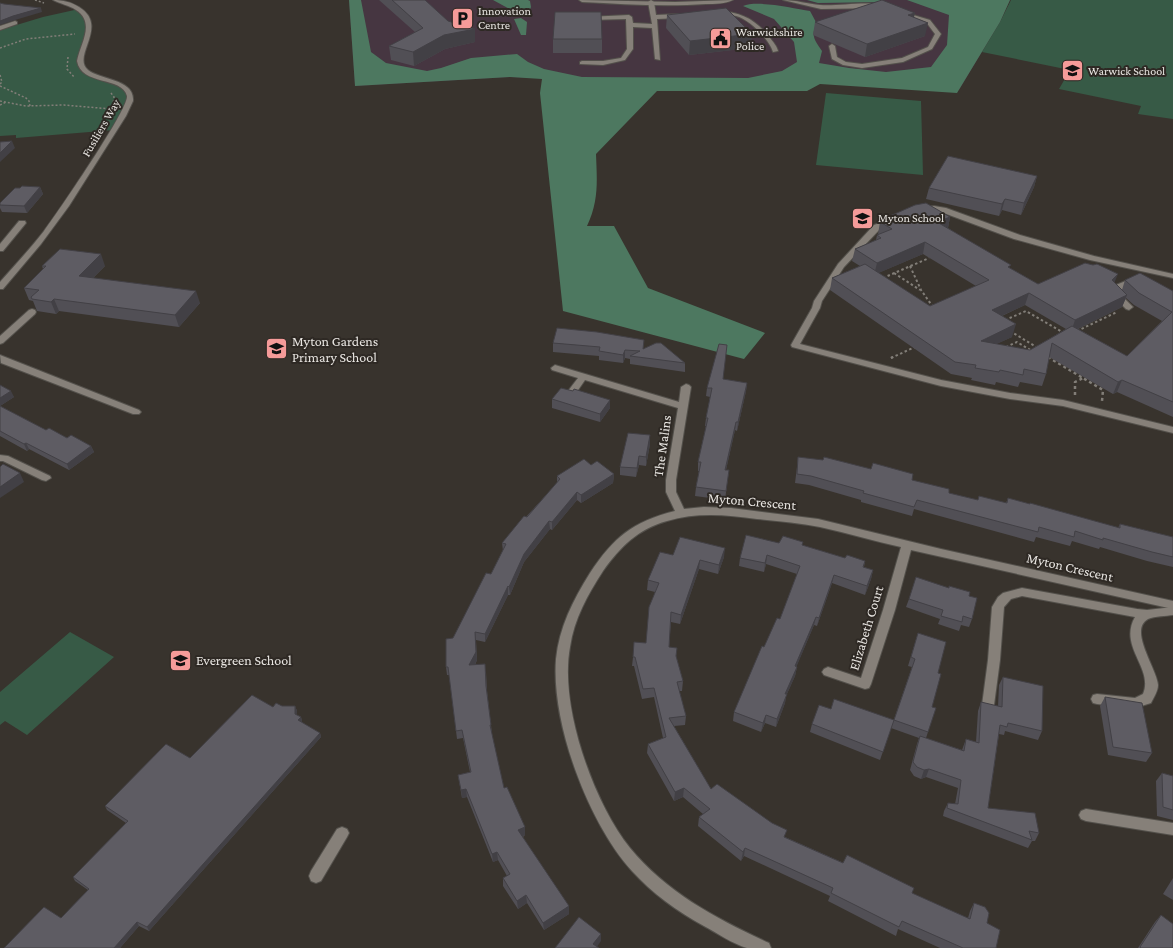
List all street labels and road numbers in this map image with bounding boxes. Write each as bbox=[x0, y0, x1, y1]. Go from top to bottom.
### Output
street label: Fusiliers Way bbox=[79, 96, 123, 159]
street label: The Malins bbox=[650, 414, 674, 478]
street label: Myton Crescent bbox=[707, 489, 797, 513]
street label: Myton Crescent bbox=[1025, 549, 1115, 585]
street label: Elizabeth Court bbox=[846, 583, 887, 672]

